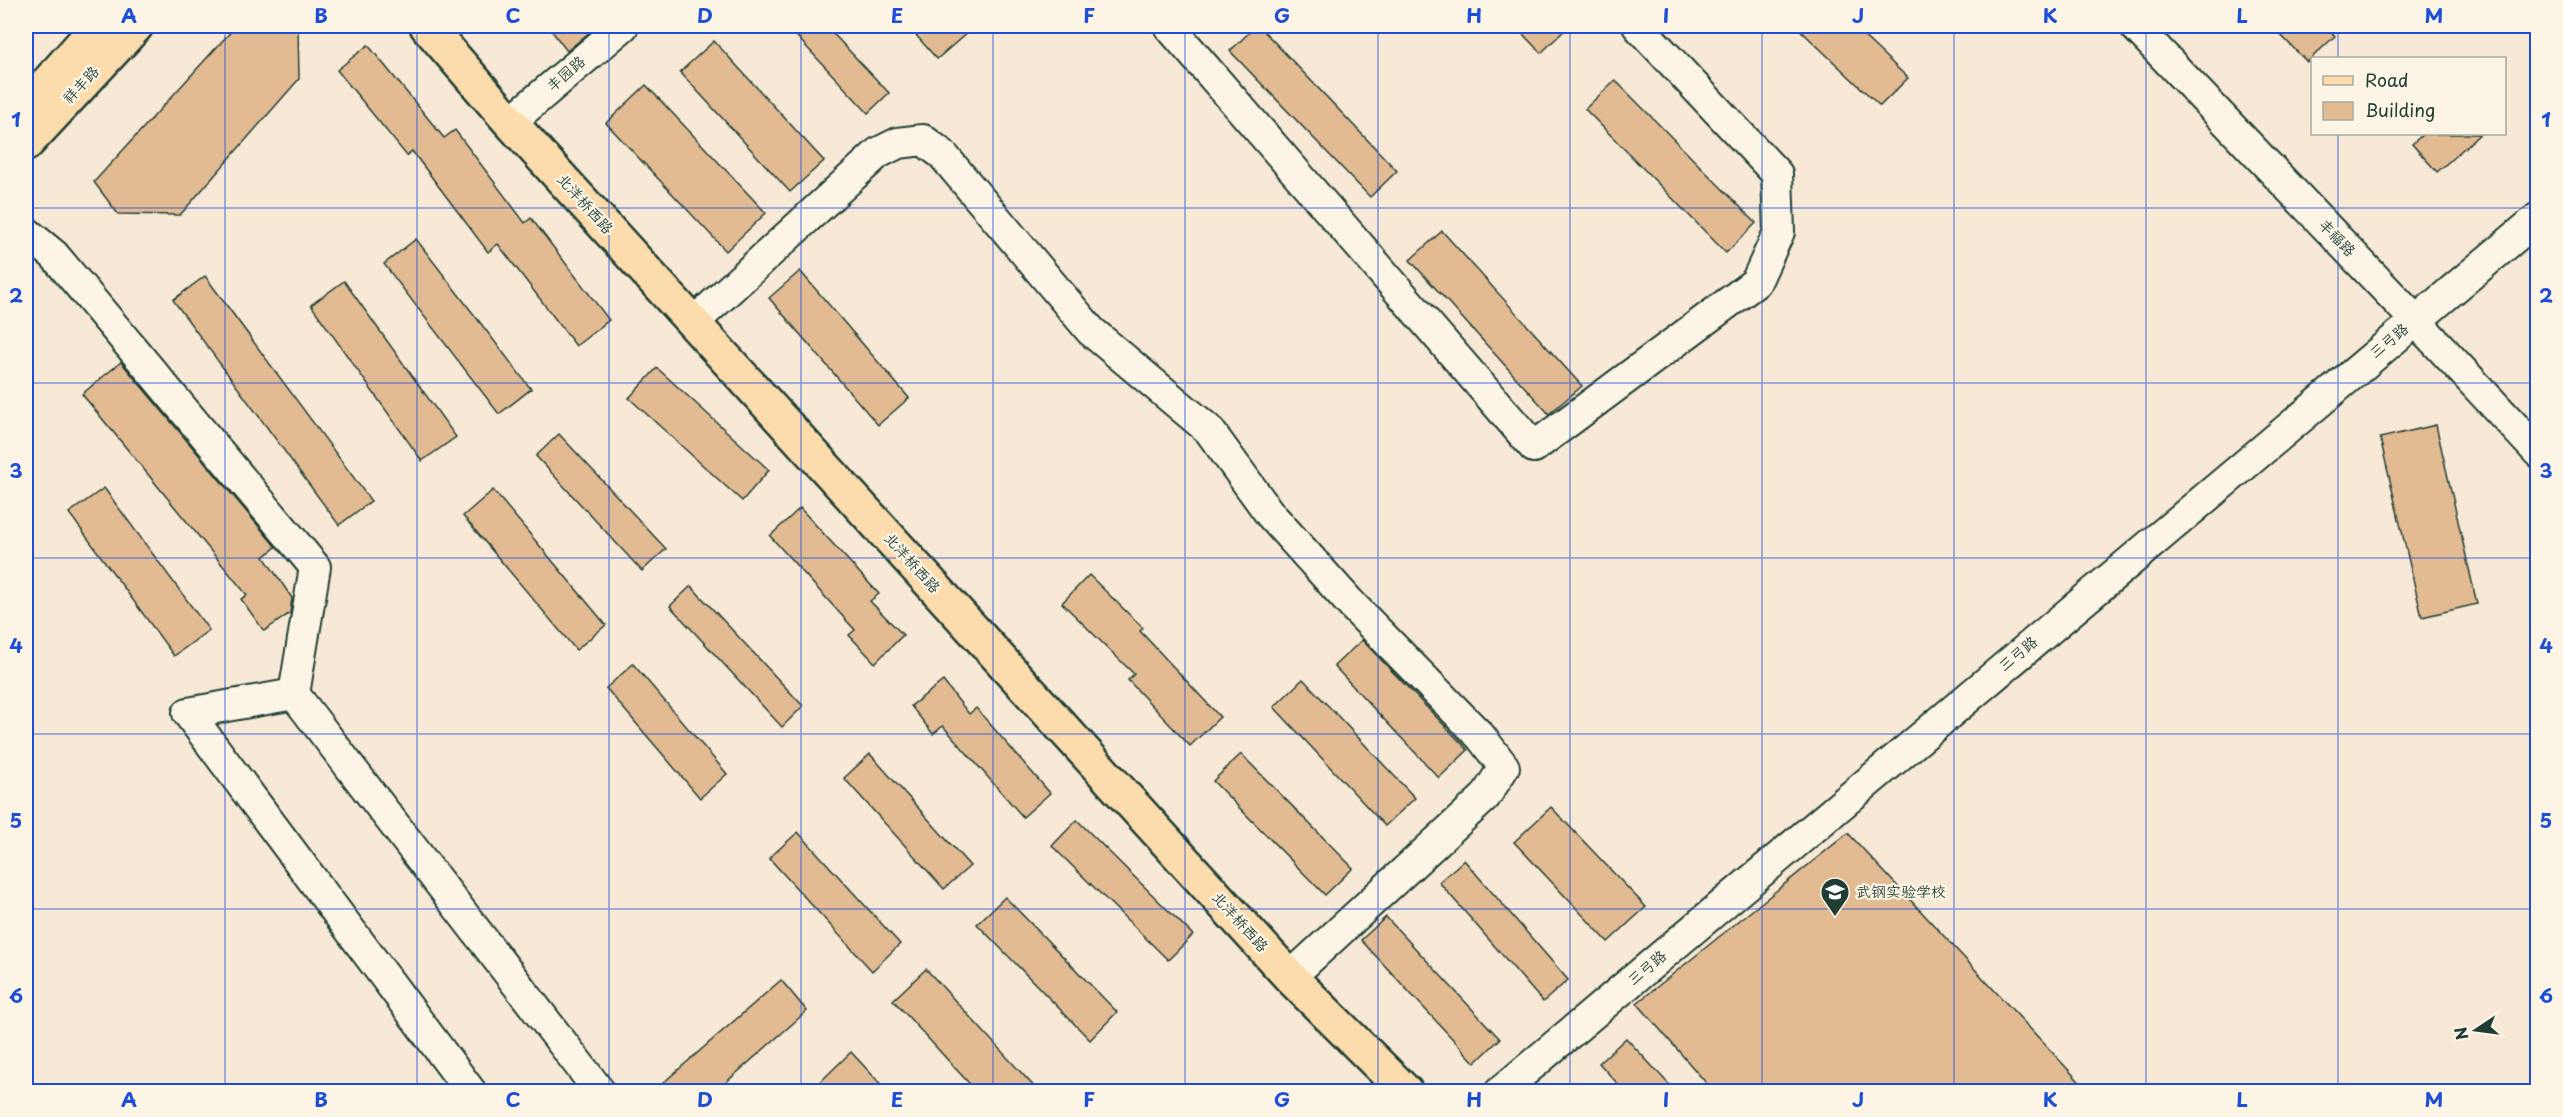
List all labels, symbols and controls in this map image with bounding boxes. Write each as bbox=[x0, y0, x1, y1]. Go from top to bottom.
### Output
text: A bbox=[121, 0, 137, 30]
text: B bbox=[314, 0, 328, 30]
text: C bbox=[505, 0, 521, 30]
text: D bbox=[697, 0, 713, 30]
text: E bbox=[891, 0, 903, 30]
text: F bbox=[1083, 0, 1095, 30]
text: G bbox=[1274, 0, 1290, 30]
text: H bbox=[1466, 0, 1482, 30]
text: I bbox=[1663, 0, 1669, 30]
text: J bbox=[1852, 0, 1864, 30]
text: K bbox=[2043, 0, 2058, 30]
text: L bbox=[2236, 0, 2248, 30]
text: M bbox=[2425, 0, 2443, 30]
street label: 丰园路 bbox=[540, 49, 590, 96]
legend bbox=[2311, 57, 2506, 135]
street label: 祥丰路 bbox=[56, 60, 104, 108]
text: Road bbox=[2365, 66, 2409, 93]
text: Building bbox=[2365, 96, 2435, 123]
text: 1 bbox=[11, 104, 21, 134]
text: 1 bbox=[2541, 104, 2551, 134]
street label: 北洋桥西路 bbox=[552, 167, 620, 239]
street label: 丰福路 bbox=[2314, 213, 2362, 261]
text: 2 bbox=[9, 280, 23, 310]
text: 2 bbox=[2539, 280, 2553, 310]
street label: 三弓路 bbox=[2363, 317, 2413, 363]
text: 3 bbox=[9, 455, 23, 485]
text: 3 bbox=[2539, 455, 2553, 485]
street label: 北洋桥西路 bbox=[879, 526, 947, 598]
text: 4 bbox=[9, 630, 23, 660]
street label: 三弓路 bbox=[1992, 630, 2042, 676]
text: 4 bbox=[2539, 630, 2553, 660]
text: 5 bbox=[10, 805, 22, 835]
text: 5 bbox=[2540, 805, 2552, 835]
school or university icon: 武钢实验学校 bbox=[1819, 876, 1851, 918]
place label: 武钢实验学校 bbox=[1856, 879, 1946, 902]
street label: 北洋桥西路 bbox=[1207, 885, 1275, 957]
street label: 三弓路 bbox=[1621, 944, 1671, 990]
text: 6 bbox=[9, 980, 23, 1010]
text: 6 bbox=[2539, 980, 2553, 1010]
north arrow bbox=[2446, 1000, 2506, 1060]
text: N bbox=[2447, 1025, 2474, 1042]
text: A bbox=[121, 1084, 137, 1114]
text: B bbox=[314, 1084, 328, 1114]
text: C bbox=[505, 1084, 521, 1114]
text: D bbox=[697, 1084, 713, 1114]
text: E bbox=[891, 1084, 903, 1114]
text: F bbox=[1083, 1084, 1095, 1114]
text: G bbox=[1274, 1084, 1290, 1114]
text: H bbox=[1466, 1084, 1482, 1114]
text: I bbox=[1663, 1084, 1669, 1114]
text: J bbox=[1852, 1084, 1864, 1114]
text: K bbox=[2043, 1084, 2058, 1114]
text: L bbox=[2236, 1084, 2248, 1114]
text: M bbox=[2425, 1084, 2443, 1114]

